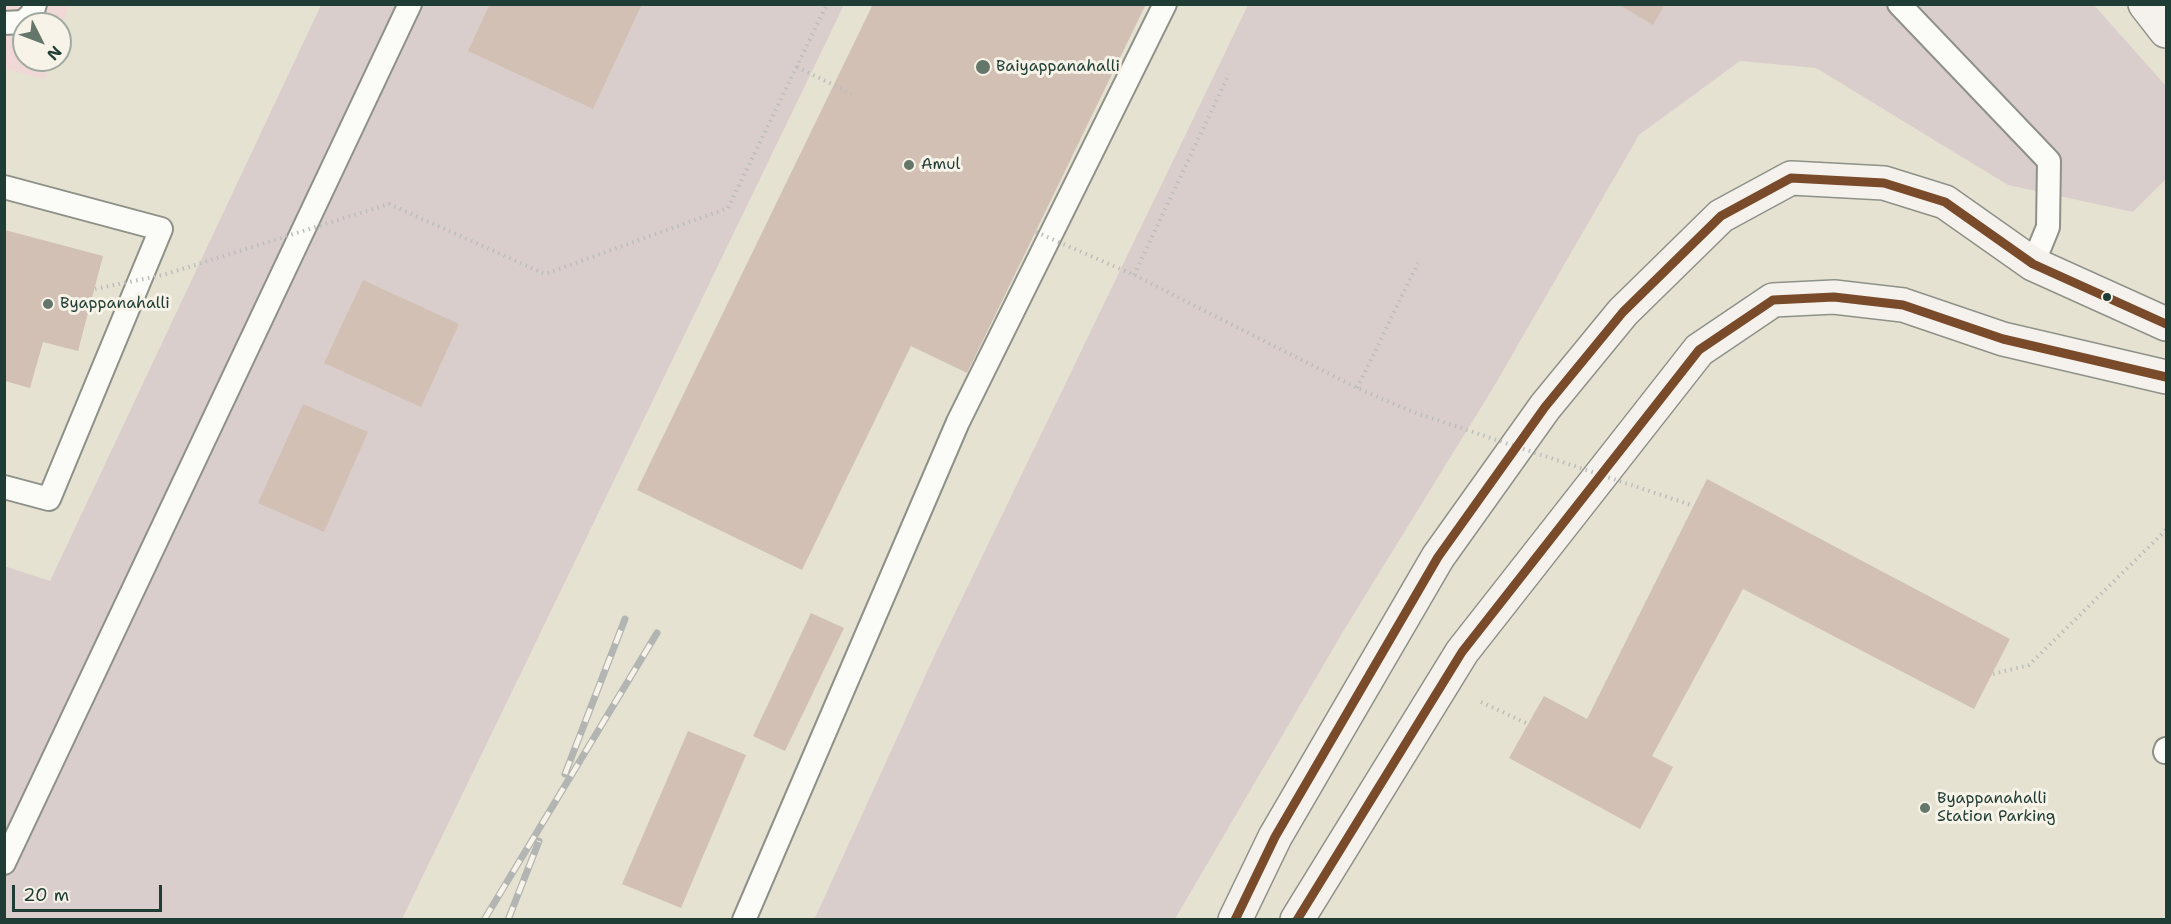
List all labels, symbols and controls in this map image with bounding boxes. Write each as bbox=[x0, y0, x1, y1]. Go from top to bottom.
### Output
north arrow bbox=[12, 12, 72, 72]
text: N bbox=[42, 41, 66, 65]
place label: Baiyappanahalli bbox=[996, 57, 1120, 77]
marker: Baiyappanahalli bbox=[974, 58, 992, 76]
place label: Amul bbox=[921, 155, 960, 175]
marker: Amul bbox=[902, 158, 916, 172]
unlabelled marker bbox=[2101, 291, 2113, 303]
place label: Byappanahalli bbox=[60, 294, 170, 314]
marker: Byappanahalli bbox=[41, 297, 55, 311]
place label: Byappanahalli Station Parking bbox=[1937, 789, 2056, 827]
marker: Byappanahalli Station Parking bbox=[1918, 801, 1932, 815]
scale bar bbox=[15, 873, 165, 911]
text: 20 m bbox=[23, 883, 69, 907]

